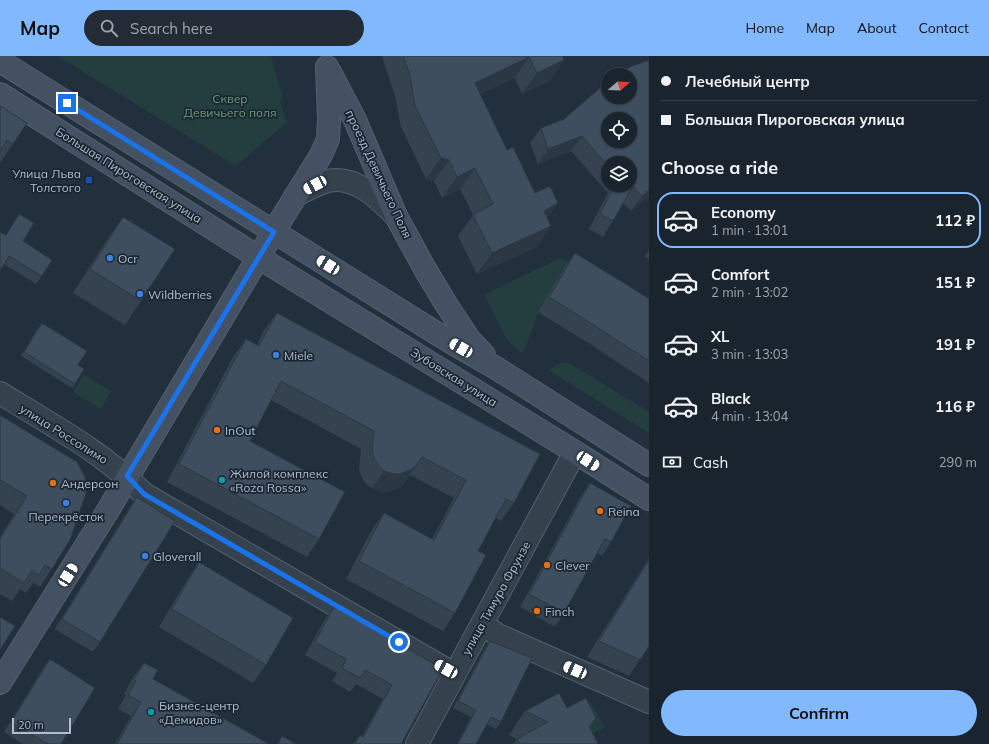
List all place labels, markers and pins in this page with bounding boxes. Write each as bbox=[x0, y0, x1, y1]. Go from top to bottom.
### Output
place label: Улица Льва Толстого bbox=[11, 166, 81, 195]
marker: Улица Льва Толстого bbox=[84, 175, 94, 185]
place label: Ocr bbox=[118, 251, 138, 266]
marker: Ocr bbox=[105, 253, 115, 263]
place label: Wildberries bbox=[148, 287, 212, 302]
marker: Wildberries bbox=[135, 289, 145, 299]
place label: Miele bbox=[284, 348, 313, 363]
marker: Miele bbox=[271, 350, 281, 360]
place label: InOut bbox=[225, 423, 256, 438]
marker: InOut bbox=[212, 425, 222, 435]
place label: Жилой комплекс «Roza Rossa» bbox=[230, 466, 328, 495]
marker: Жилой комплекс «Roza Rossa» bbox=[217, 475, 227, 485]
place label: Андерсон bbox=[61, 476, 118, 491]
marker: Андерсон bbox=[48, 478, 58, 488]
marker: Перекрёсток bbox=[61, 498, 71, 508]
place label: Reina bbox=[608, 504, 640, 519]
marker: Reina bbox=[595, 506, 605, 516]
place label: Перекрёсток bbox=[28, 509, 104, 524]
place label: Gloverall bbox=[153, 549, 201, 564]
marker: Gloverall bbox=[140, 551, 150, 561]
place label: Clever bbox=[555, 558, 590, 573]
marker: Clever bbox=[542, 560, 552, 570]
place label: Finch bbox=[545, 604, 575, 619]
marker: Finch bbox=[532, 606, 542, 616]
place label: Бизнес-центр «Демидов» bbox=[159, 698, 239, 727]
marker: Бизнес-центр «Демидов» bbox=[146, 707, 156, 717]

